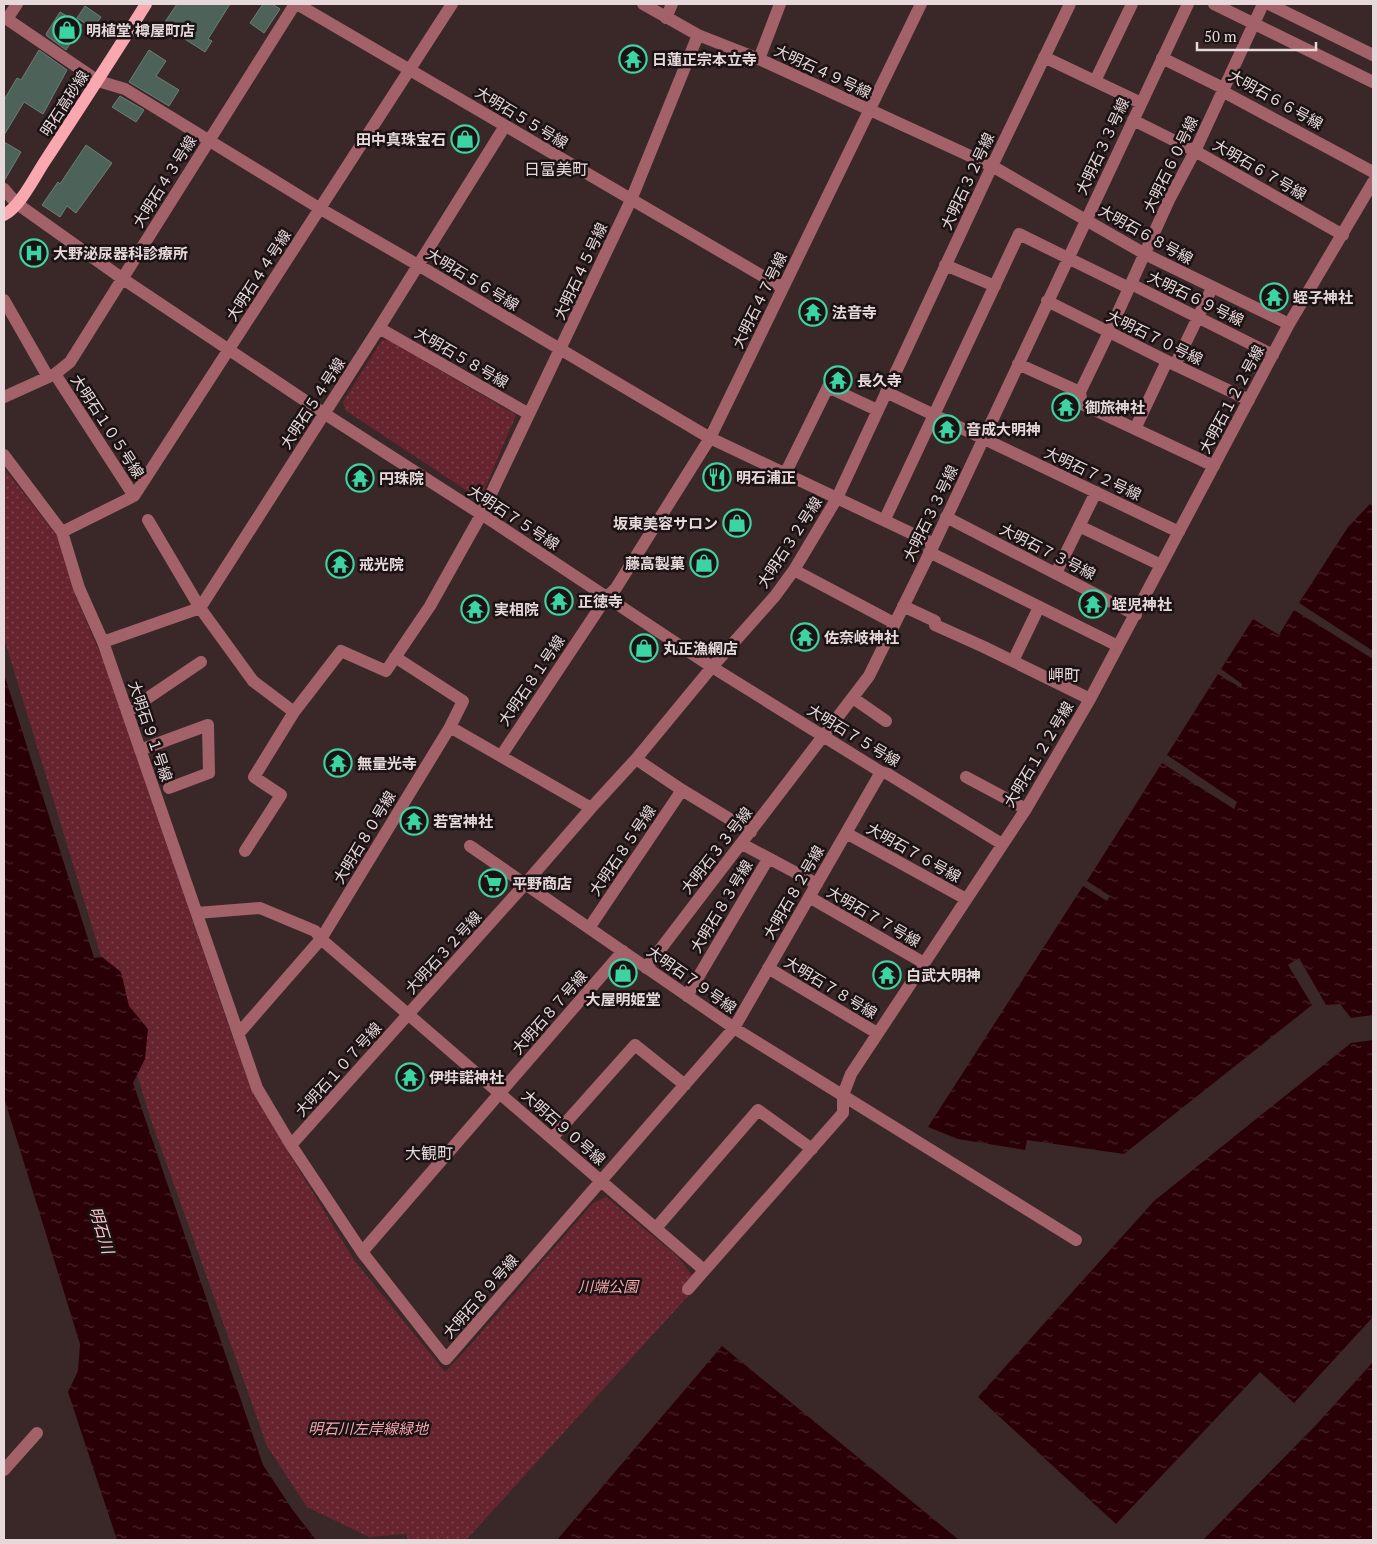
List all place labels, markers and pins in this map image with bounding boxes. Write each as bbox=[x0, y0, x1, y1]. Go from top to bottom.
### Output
shop icon: 明植堂 樽屋町店 bbox=[52, 15, 82, 45]
place label: 明植堂 樽屋町店 bbox=[86, 20, 195, 40]
temple icon: 日蓮正宗本立寺 bbox=[618, 44, 648, 74]
place label: 日蓮正宗本立寺 bbox=[652, 49, 757, 69]
shop icon: 田中真珠宝石 bbox=[450, 124, 480, 154]
place label: 田中真珠宝石 bbox=[356, 129, 446, 149]
hospital icon: 大野泌尿器科診療所 bbox=[19, 238, 49, 268]
place label: 大野泌尿器科診療所 bbox=[53, 243, 188, 263]
temple icon: 蛭子神社 bbox=[1259, 282, 1289, 312]
place label: 蛭子神社 bbox=[1293, 287, 1353, 307]
temple icon: 法音寺 bbox=[798, 297, 828, 327]
place label: 法音寺 bbox=[832, 302, 877, 322]
temple icon: 長久寺 bbox=[823, 365, 853, 395]
place label: 長久寺 bbox=[857, 370, 902, 390]
temple icon: 御旅神社 bbox=[1051, 392, 1081, 422]
place label: 御旅神社 bbox=[1085, 397, 1145, 417]
temple icon: 音成大明神 bbox=[932, 414, 962, 444]
place label: 音成大明神 bbox=[966, 419, 1041, 439]
restaurant icon: 明石浦正 bbox=[702, 462, 732, 492]
temple icon: 円珠院 bbox=[345, 463, 375, 493]
place label: 明石浦正 bbox=[736, 467, 796, 487]
place label: 円珠院 bbox=[379, 468, 424, 488]
shop icon: 坂東美容サロン bbox=[722, 508, 752, 538]
place label: 坂東美容サロン bbox=[613, 513, 718, 533]
shop icon: 藤高製菓 bbox=[689, 548, 719, 578]
temple icon: 戒光院 bbox=[325, 549, 355, 579]
place label: 藤高製菓 bbox=[625, 553, 685, 573]
place label: 戒光院 bbox=[359, 554, 404, 574]
temple icon: 正徳寺 bbox=[544, 586, 574, 616]
temple icon: 蛭児神社 bbox=[1078, 589, 1108, 619]
place label: 正徳寺 bbox=[578, 591, 623, 611]
temple icon: 実相院 bbox=[460, 594, 490, 624]
place label: 蛭児神社 bbox=[1112, 594, 1172, 614]
place label: 実相院 bbox=[494, 599, 539, 619]
temple icon: 佐奈岐神社 bbox=[790, 622, 820, 652]
place label: 佐奈岐神社 bbox=[824, 627, 899, 647]
shop icon: 丸正漁網店 bbox=[629, 633, 659, 663]
place label: 丸正漁網店 bbox=[663, 638, 738, 658]
temple icon: 無量光寺 bbox=[323, 748, 353, 778]
place label: 無量光寺 bbox=[357, 753, 417, 773]
temple icon: 若宮神社 bbox=[399, 806, 429, 836]
place label: 若宮神社 bbox=[433, 811, 493, 831]
supermarket icon: 平野商店 bbox=[478, 868, 508, 898]
place label: 平野商店 bbox=[512, 873, 572, 893]
shop icon: 大屋明姫堂 bbox=[608, 958, 638, 988]
temple icon: 白武大明神 bbox=[872, 960, 902, 990]
place label: 白武大明神 bbox=[906, 965, 981, 985]
place label: 大屋明姫堂 bbox=[585, 989, 661, 1009]
temple icon: 伊弉諾神社 bbox=[395, 1062, 425, 1092]
place label: 伊弉諾神社 bbox=[429, 1067, 504, 1087]

